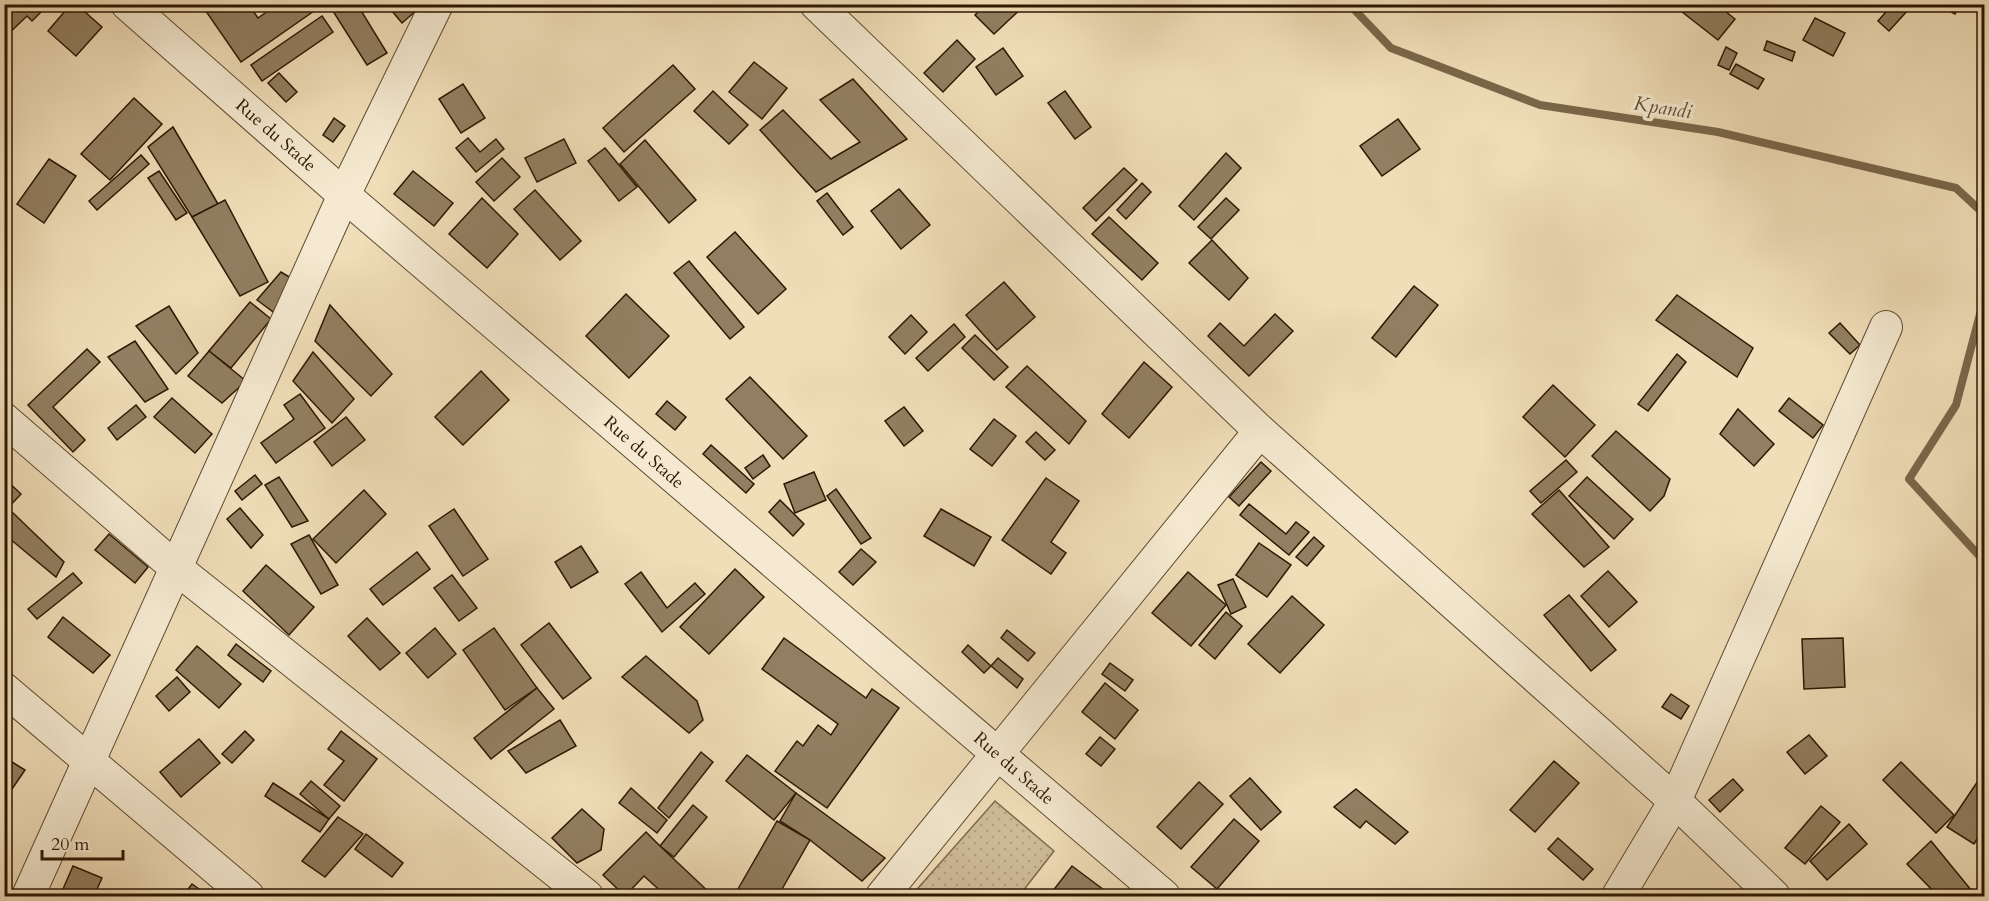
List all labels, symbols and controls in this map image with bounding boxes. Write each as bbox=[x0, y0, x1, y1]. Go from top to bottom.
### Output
water label: Kpandi bbox=[1632, 90, 1694, 125]
street label: Rue du Stade bbox=[230, 93, 322, 178]
street label: Rue du Stade bbox=[598, 410, 690, 495]
street label: Rue du Stade bbox=[968, 726, 1060, 811]
scale bar bbox=[42, 823, 123, 861]
text: 20 m bbox=[51, 832, 90, 857]

